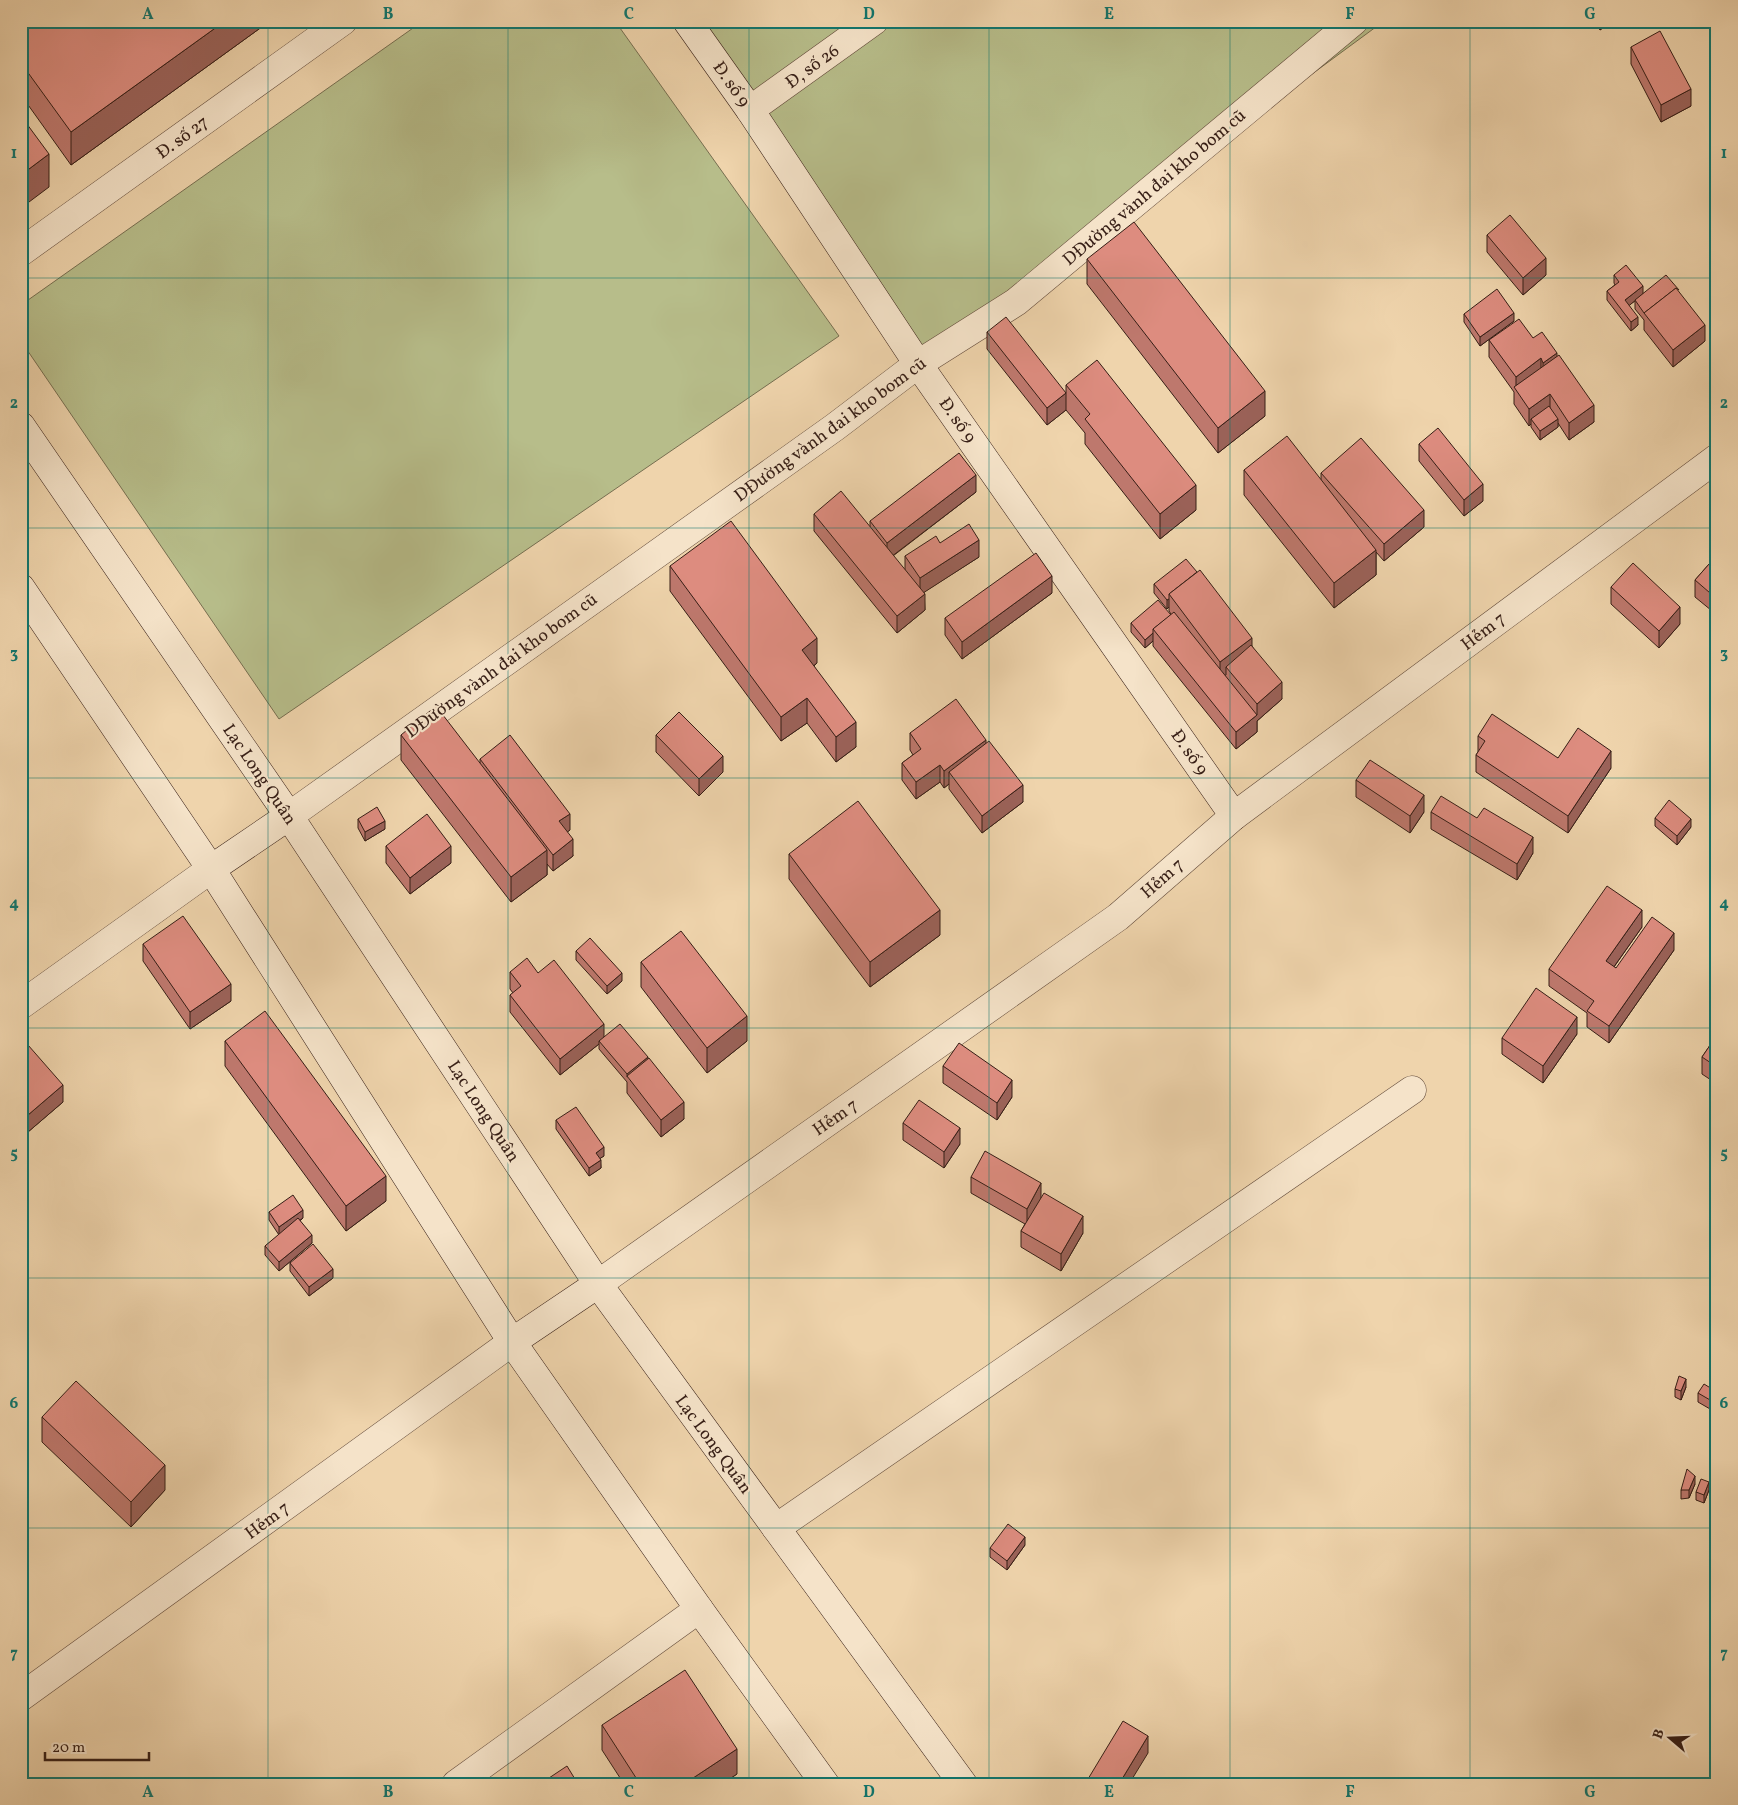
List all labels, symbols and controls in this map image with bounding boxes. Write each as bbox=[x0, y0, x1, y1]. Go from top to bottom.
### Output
text: A bbox=[142, 4, 154, 26]
text: B bbox=[383, 4, 394, 26]
text: C bbox=[624, 4, 634, 26]
text: D bbox=[863, 4, 875, 26]
text: E bbox=[1104, 4, 1114, 26]
text: F bbox=[1345, 4, 1355, 26]
text: G bbox=[1584, 4, 1596, 26]
street label: Đ, số 26 bbox=[781, 39, 845, 95]
street label: Đ. số 9 bbox=[706, 57, 756, 113]
street label: DĐường vành đai kho bom cũ bbox=[1058, 104, 1252, 272]
street label: Đ. số 27 bbox=[151, 111, 214, 166]
text: 1 bbox=[11, 143, 17, 165]
text: 1 bbox=[1721, 143, 1727, 165]
street label: DĐường vành đai kho bom cũ bbox=[730, 352, 932, 509]
text: 2 bbox=[10, 393, 18, 415]
street label: Đ. số 9 bbox=[932, 393, 982, 449]
text: 2 bbox=[1720, 393, 1728, 415]
street label: DĐường vành đai kho bom cũ bbox=[401, 588, 603, 745]
street label: Hẻm 7 bbox=[1456, 607, 1512, 657]
text: 3 bbox=[10, 643, 18, 665]
text: 3 bbox=[1720, 643, 1728, 665]
street label: Lạc Long Quân bbox=[216, 719, 302, 830]
street label: Đ. số 9 bbox=[1164, 725, 1214, 781]
street label: Hẻm 7 bbox=[1136, 853, 1190, 905]
text: 4 bbox=[9, 893, 19, 915]
text: 4 bbox=[1719, 893, 1729, 915]
street label: Lạc Long Quân bbox=[440, 1056, 525, 1168]
street label: Hẻm 7 bbox=[808, 1094, 864, 1143]
text: 5 bbox=[10, 1143, 18, 1165]
text: 5 bbox=[1720, 1143, 1728, 1165]
street label: Lạc Long Quân bbox=[668, 1390, 757, 1500]
text: 6 bbox=[10, 1393, 19, 1415]
text: 6 bbox=[1720, 1393, 1729, 1415]
street label: Hẻm 7 bbox=[240, 1496, 296, 1546]
text: 7 bbox=[10, 1643, 18, 1665]
text: 7 bbox=[1720, 1643, 1728, 1665]
north arrow bbox=[1646, 1712, 1696, 1762]
text: B bbox=[1649, 1727, 1670, 1742]
scale bar bbox=[45, 1730, 149, 1762]
text: 20 m bbox=[52, 1738, 85, 1759]
text: A bbox=[142, 1782, 154, 1804]
text: B bbox=[383, 1782, 394, 1804]
text: C bbox=[624, 1782, 634, 1804]
text: D bbox=[863, 1782, 875, 1804]
text: E bbox=[1104, 1782, 1114, 1804]
text: F bbox=[1345, 1782, 1355, 1804]
text: G bbox=[1584, 1782, 1596, 1804]

